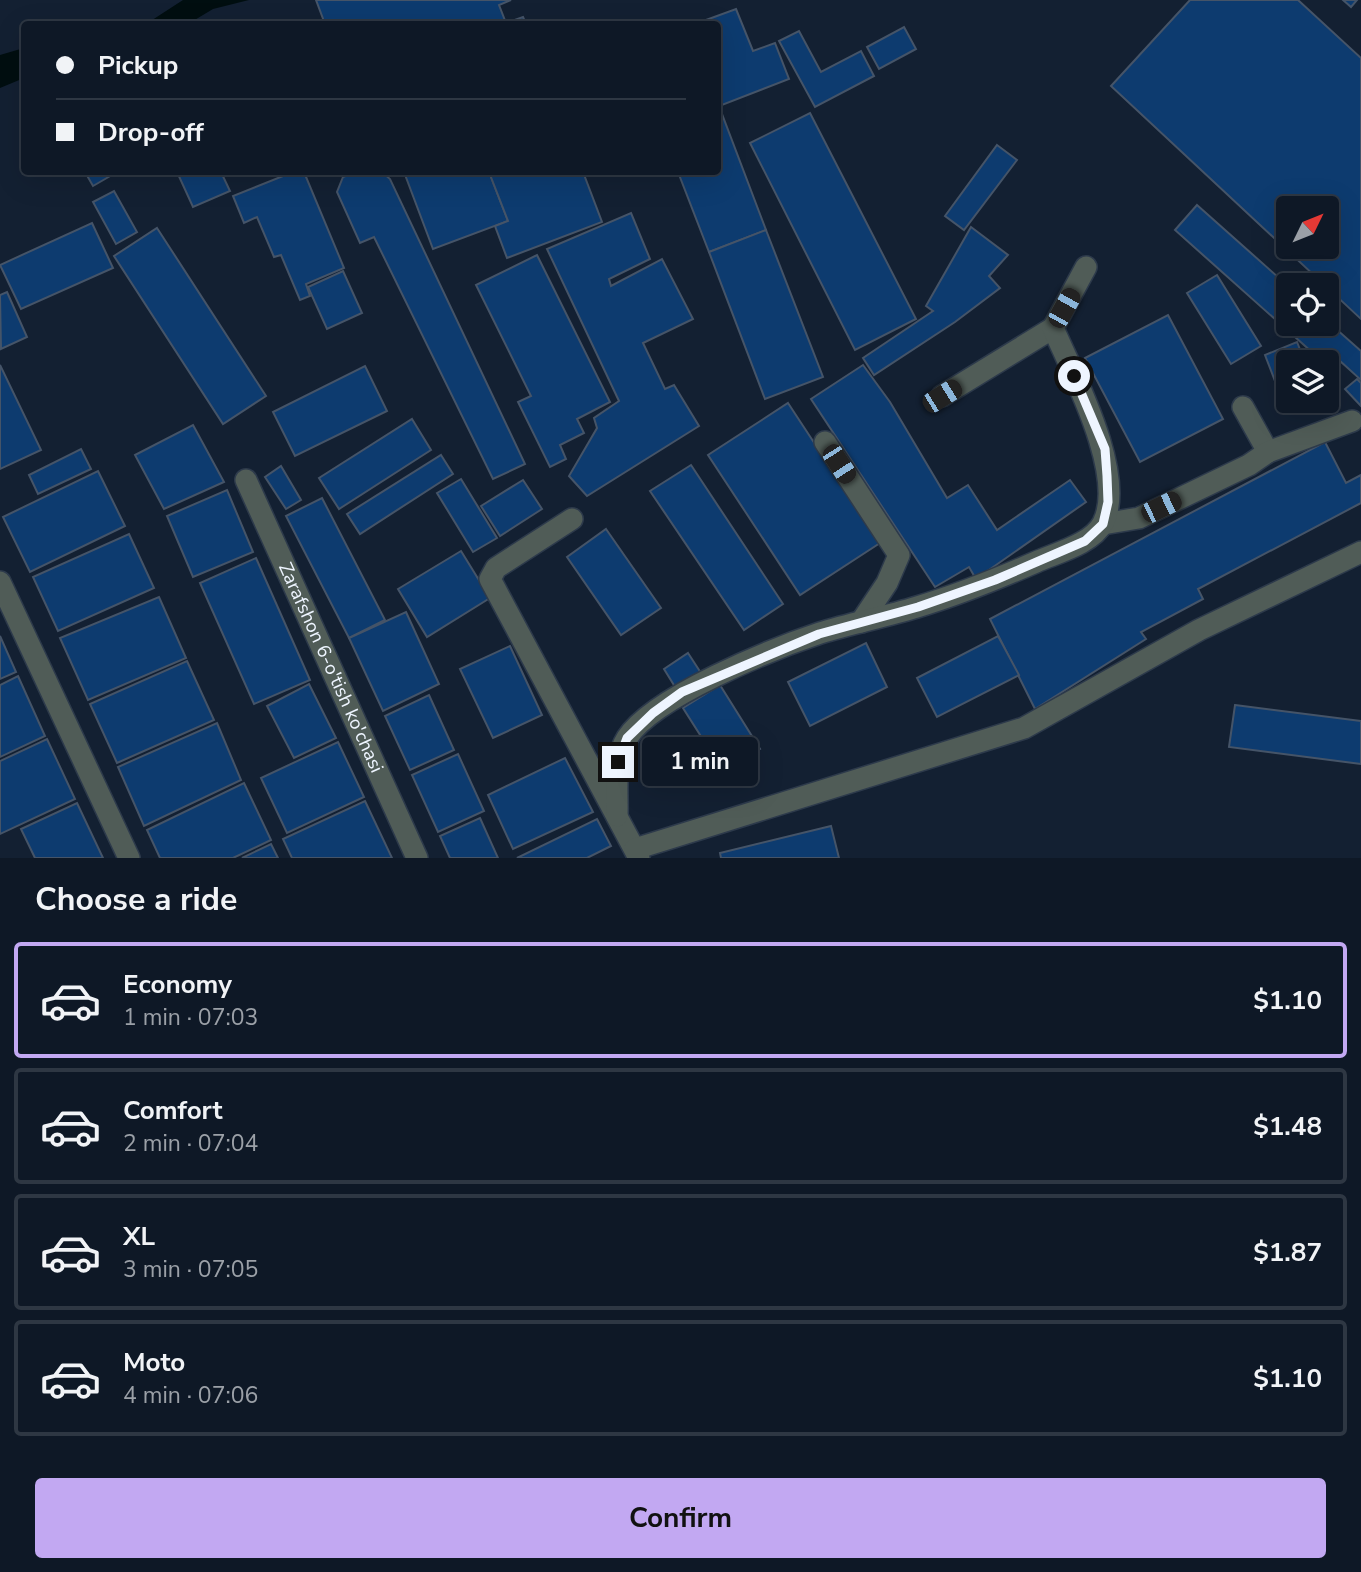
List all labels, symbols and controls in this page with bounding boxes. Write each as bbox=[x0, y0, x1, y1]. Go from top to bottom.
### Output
text: Pickup bbox=[98, 48, 178, 83]
text: Drop-off bbox=[98, 115, 204, 150]
north arrow bbox=[1276, 196, 1339, 259]
map controls bbox=[1276, 196, 1339, 413]
button: locate bbox=[1276, 273, 1339, 336]
car bbox=[1045, 285, 1084, 331]
button: layers bbox=[1276, 350, 1339, 413]
route start bbox=[1058, 360, 1090, 392]
car bbox=[919, 376, 966, 416]
car bbox=[819, 441, 860, 487]
car bbox=[1138, 488, 1185, 526]
street label: Zarafshon 6-o'tish ko'chasi bbox=[272, 558, 390, 777]
callout: 1 min bbox=[642, 738, 758, 786]
route end bbox=[602, 746, 634, 778]
text: 1 min bbox=[670, 746, 730, 777]
text: Choose a ride bbox=[35, 878, 237, 921]
text: Economy bbox=[123, 967, 232, 1002]
icon: car bbox=[39, 969, 102, 1032]
text: $1.10 bbox=[1253, 983, 1322, 1018]
text: 1 min · 07:03 bbox=[123, 1002, 258, 1033]
text: Comfort bbox=[123, 1093, 223, 1128]
icon: car bbox=[39, 1095, 102, 1158]
text: $1.48 bbox=[1253, 1109, 1322, 1144]
text: 2 min · 07:04 bbox=[123, 1128, 258, 1159]
text: XL bbox=[123, 1219, 155, 1254]
icon: car bbox=[39, 1221, 102, 1284]
text: $1.87 bbox=[1253, 1235, 1322, 1270]
text: 3 min · 07:05 bbox=[123, 1254, 258, 1285]
text: Moto bbox=[123, 1345, 185, 1380]
icon: car bbox=[39, 1347, 102, 1410]
text: $1.10 bbox=[1253, 1361, 1322, 1396]
text: 4 min · 07:06 bbox=[123, 1380, 258, 1411]
button: Confirm bbox=[35, 1478, 1326, 1558]

